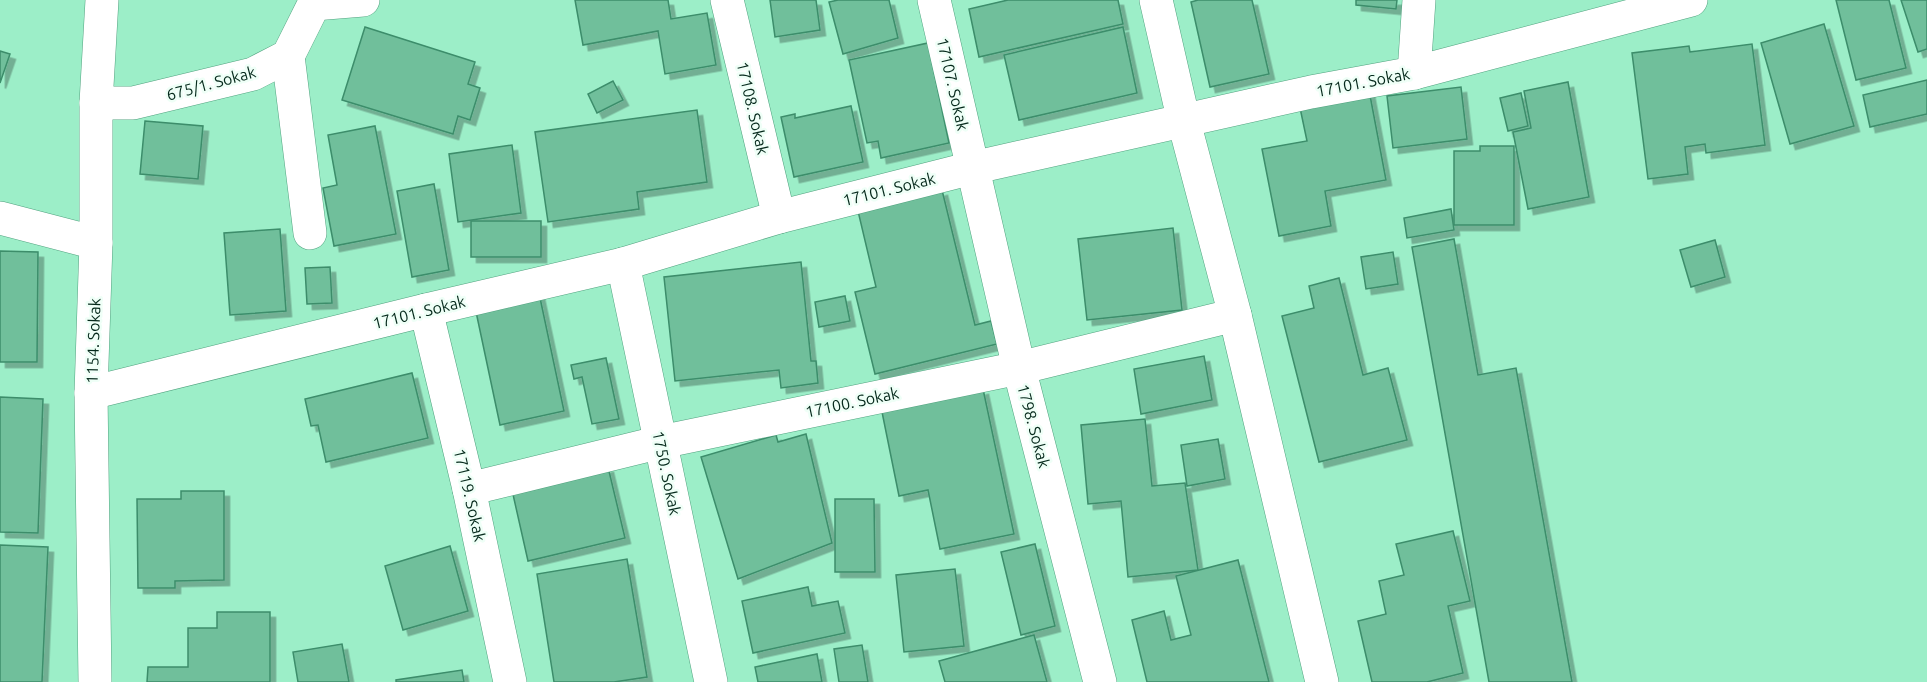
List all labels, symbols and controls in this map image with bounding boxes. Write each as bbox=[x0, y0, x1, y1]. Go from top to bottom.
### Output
street label: 17107. Sokak bbox=[934, 36, 972, 132]
street label: 17108. Sokak bbox=[734, 60, 772, 156]
street label: 675/1. Sokak bbox=[164, 62, 258, 104]
street label: 17101. Sokak bbox=[1315, 64, 1411, 100]
street label: 17101. Sokak bbox=[841, 169, 937, 209]
street label: 17101. Sokak bbox=[371, 292, 467, 332]
street label: 1154. Sokak bbox=[83, 298, 103, 384]
street label: 1798. Sokak bbox=[1014, 382, 1054, 470]
street label: 17100. Sokak bbox=[804, 383, 900, 421]
street label: 1750. Sokak bbox=[649, 429, 685, 517]
street label: 17119. Sokak bbox=[451, 447, 489, 543]

